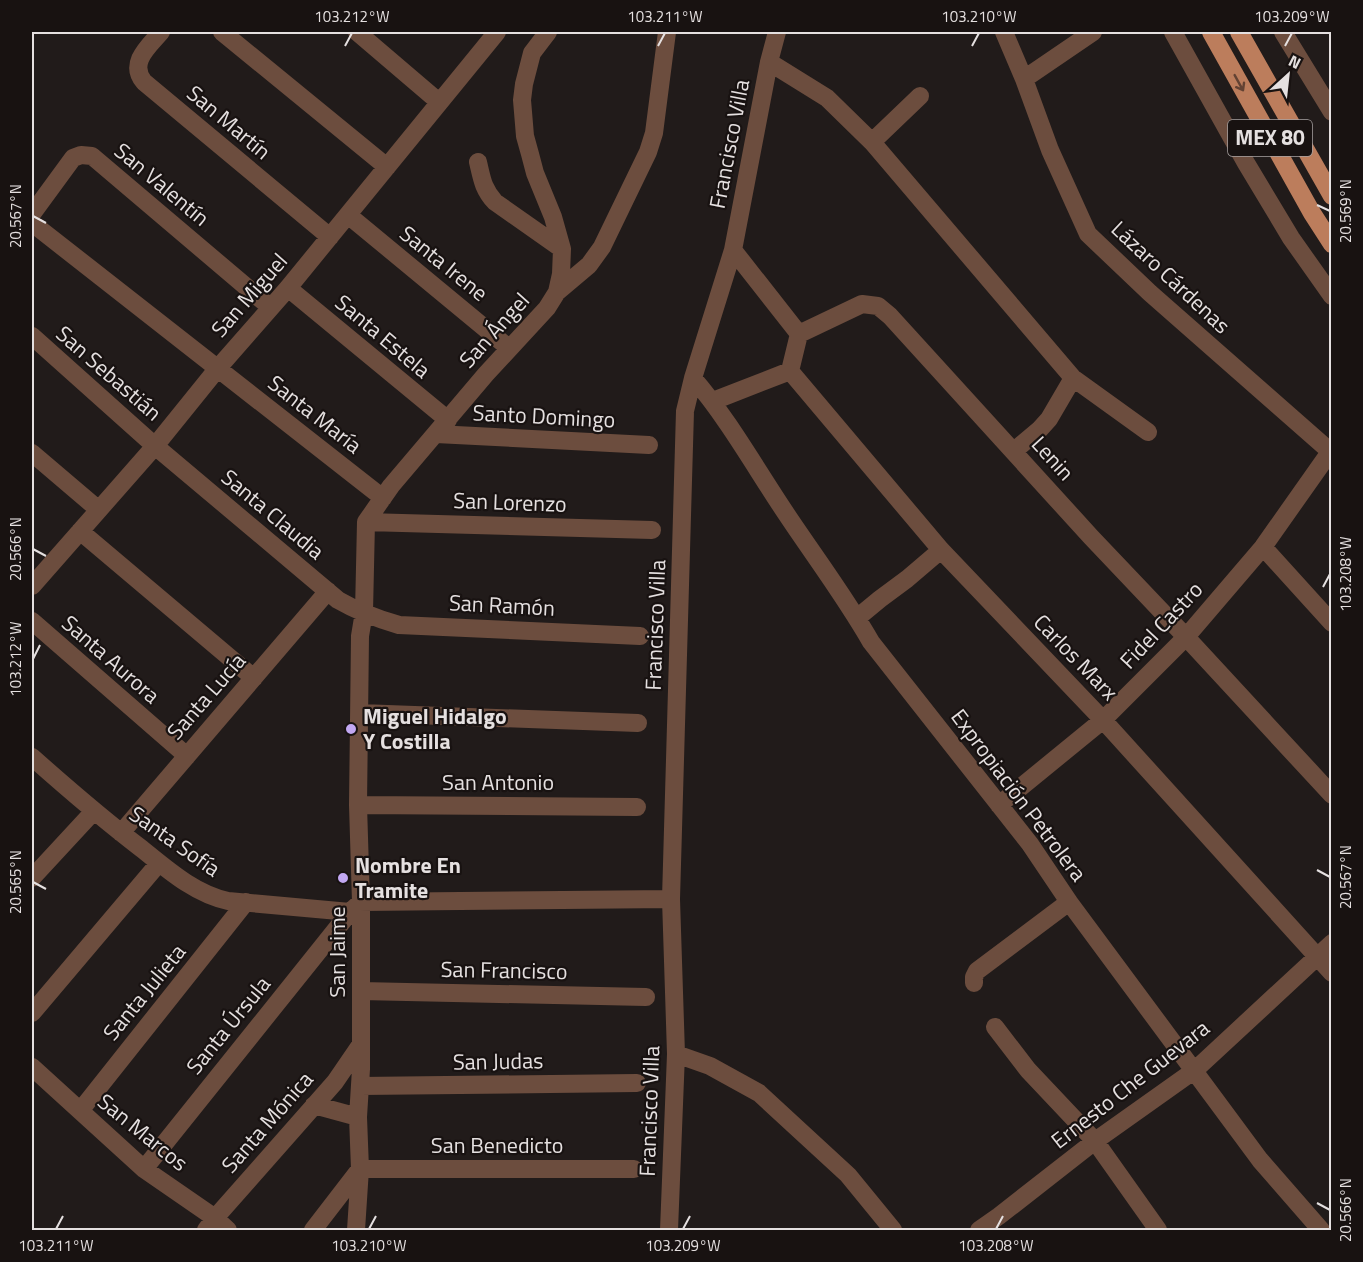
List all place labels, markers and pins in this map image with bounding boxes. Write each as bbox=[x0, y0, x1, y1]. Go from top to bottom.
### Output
place label: Miguel Hidalgo Y Costilla bbox=[363, 699, 507, 758]
marker: Miguel Hidalgo Y Costilla bbox=[344, 722, 358, 736]
place label: Nombre En Tramite bbox=[355, 848, 461, 907]
marker: Nombre En Tramite bbox=[336, 871, 350, 885]

